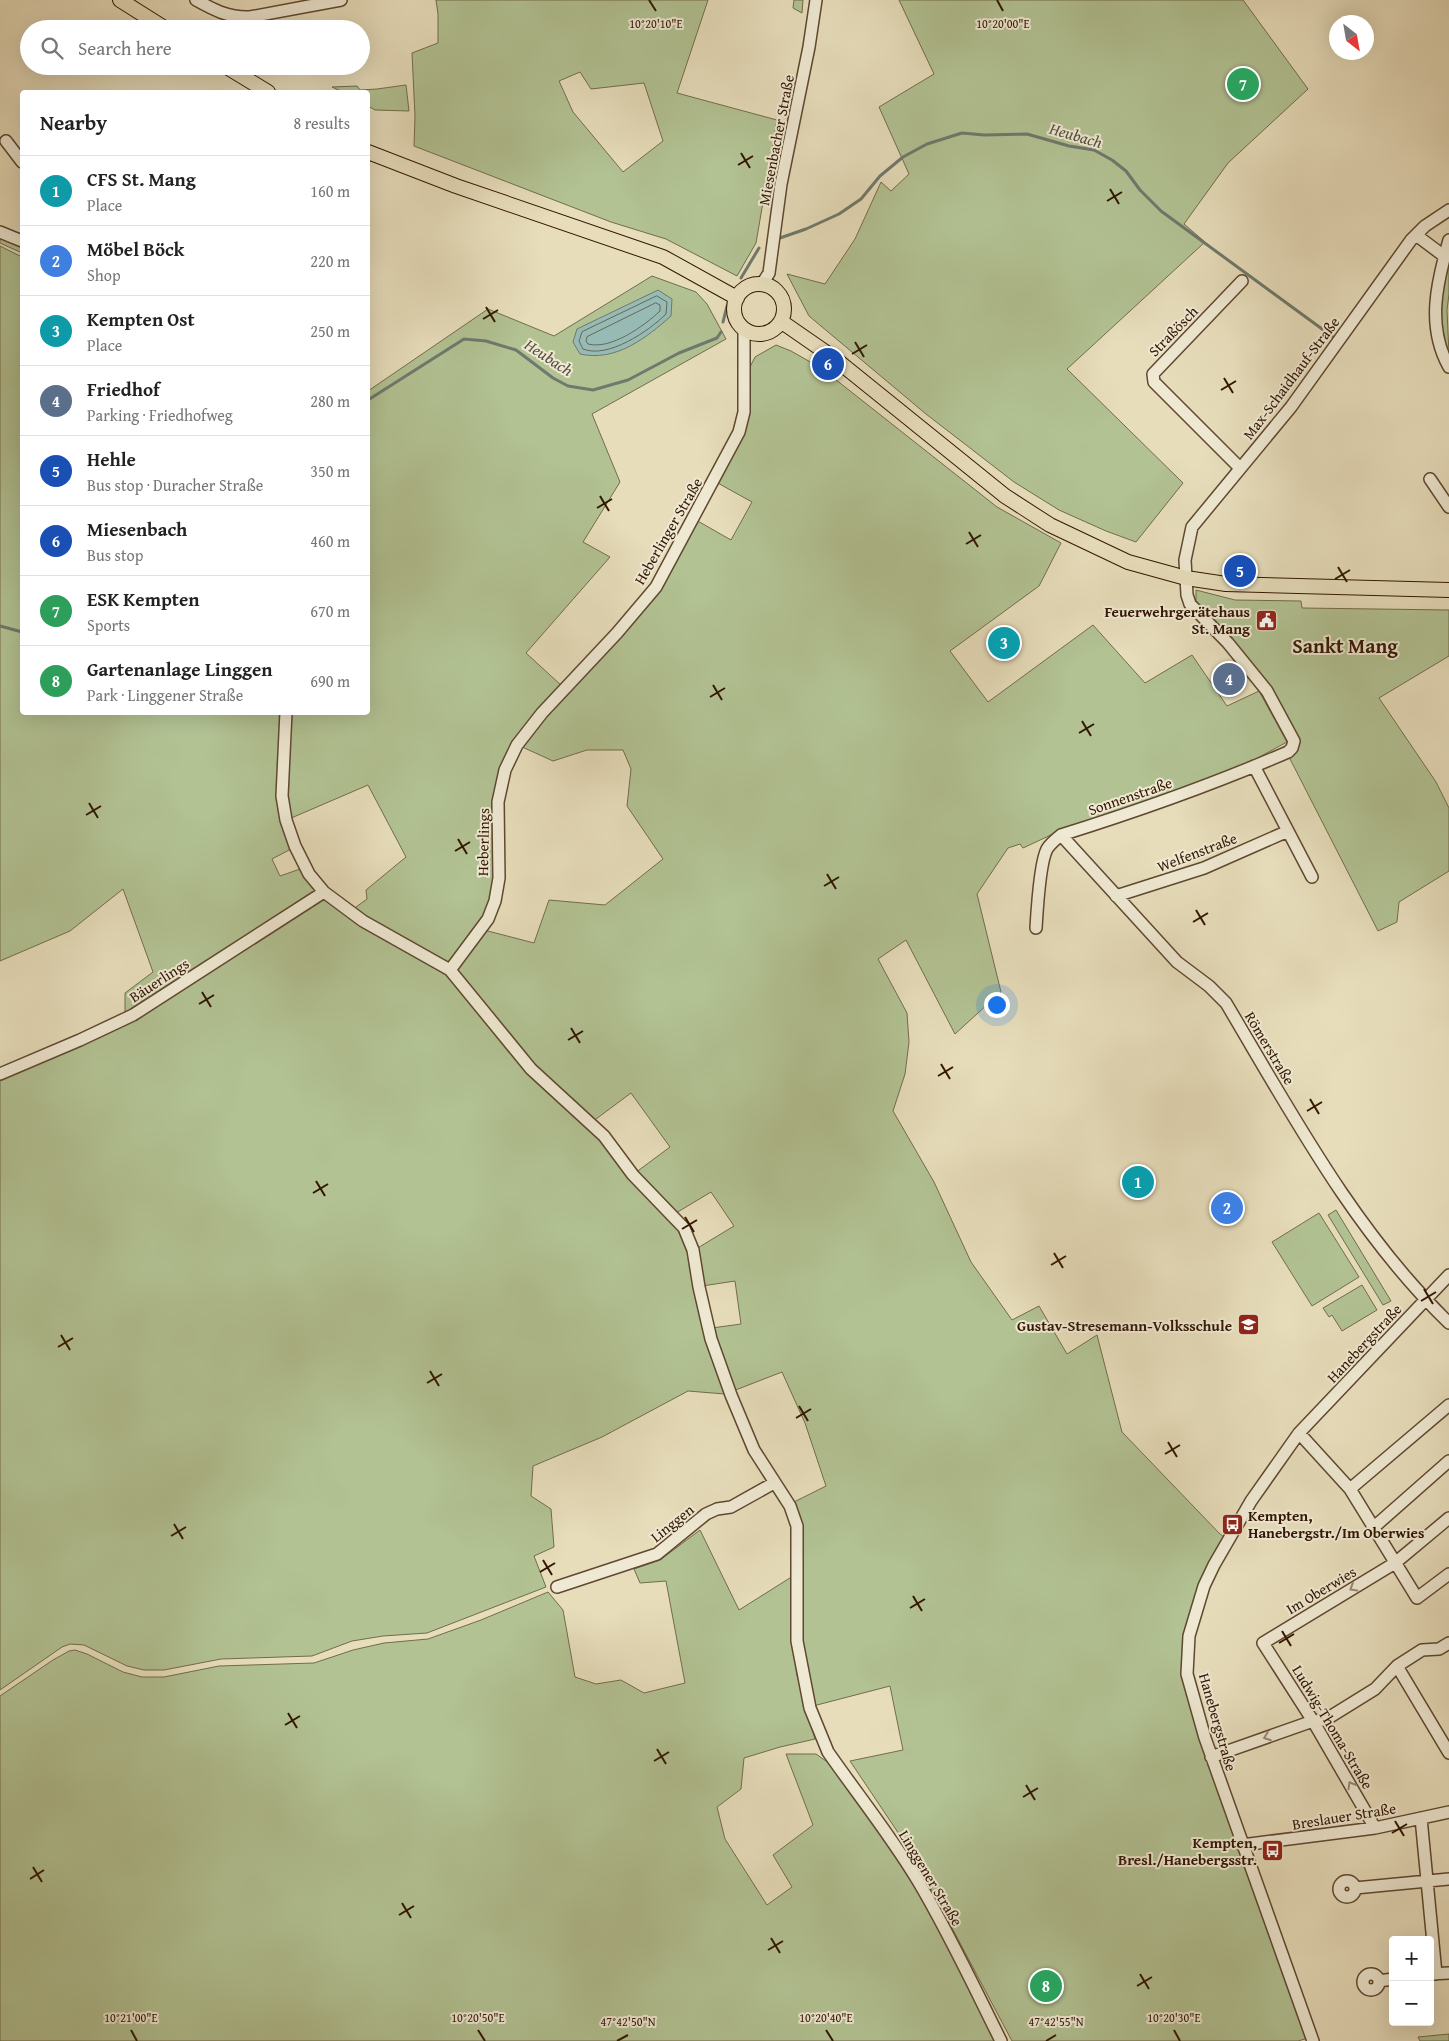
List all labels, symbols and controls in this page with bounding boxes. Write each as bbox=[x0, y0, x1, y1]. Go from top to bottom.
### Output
text: 10°20'10"E bbox=[629, 15, 683, 32]
text: 10°20'00"E bbox=[976, 15, 1030, 32]
north arrow bbox=[1329, 15, 1374, 60]
search box bbox=[20, 20, 370, 75]
icon: search bbox=[38, 34, 66, 62]
text: Search here bbox=[78, 34, 172, 62]
pin: 7 bbox=[1227, 65, 1259, 103]
street label: Miesenbacher Straße bbox=[753, 73, 799, 207]
text: Nearby bbox=[40, 107, 107, 138]
text: 8 results bbox=[293, 111, 350, 135]
water label: Heubach bbox=[1046, 116, 1105, 154]
text: CFS St. Mang bbox=[87, 165, 196, 193]
text: 1 bbox=[52, 179, 60, 203]
text: 160 m bbox=[310, 179, 350, 203]
text: Place bbox=[87, 193, 122, 217]
text: Möbel Böck bbox=[87, 235, 184, 263]
text: 2 bbox=[52, 249, 60, 273]
text: 220 m bbox=[310, 249, 350, 273]
text: Shop bbox=[87, 263, 121, 287]
street label: Straßösch bbox=[1144, 301, 1203, 361]
text: Kempten Ost bbox=[87, 305, 195, 333]
street label: Max-Schaidhauf-Straße bbox=[1238, 312, 1344, 444]
text: 3 bbox=[52, 319, 60, 343]
text: 250 m bbox=[310, 319, 350, 343]
water label: Heubach bbox=[519, 332, 578, 382]
text: Place bbox=[87, 333, 122, 357]
pin: 6 bbox=[812, 345, 844, 383]
text: Friedhof bbox=[87, 375, 160, 403]
text: 4 bbox=[52, 389, 60, 413]
text: 280 m bbox=[310, 389, 350, 413]
text: Parking · Friedhofweg bbox=[87, 403, 233, 427]
text: Hehle bbox=[87, 445, 136, 473]
text: 5 bbox=[52, 459, 60, 483]
text: 350 m bbox=[310, 459, 350, 483]
text: Bus stop · Duracher Straße bbox=[87, 473, 263, 497]
street label: Heberlinger Straße bbox=[629, 474, 707, 588]
text: Miesenbach bbox=[87, 515, 187, 543]
text: 6 bbox=[52, 529, 60, 553]
text: 460 m bbox=[310, 529, 350, 553]
text: Bus stop bbox=[87, 543, 143, 567]
pin: 5 bbox=[1224, 552, 1256, 590]
text: ESK Kempten bbox=[87, 585, 200, 613]
text: 7 bbox=[52, 599, 60, 623]
text: 670 m bbox=[310, 599, 350, 623]
place label: Feuerwehrgerätehaus St. Mang bbox=[1104, 601, 1250, 639]
public building icon: Feuerwehrgerätehaus St. Mang bbox=[1254, 608, 1278, 632]
text: Sports bbox=[87, 613, 130, 637]
pin: 3 bbox=[988, 624, 1020, 662]
district label: Sankt Mang bbox=[1292, 631, 1398, 660]
text: Gartenanlage Linggen bbox=[87, 655, 272, 683]
pin: 4 bbox=[1213, 660, 1245, 698]
text: 8 bbox=[52, 669, 60, 693]
text: 690 m bbox=[310, 669, 350, 693]
text: Park · Linggener Straße bbox=[87, 683, 243, 707]
street label: Sonnenstraße bbox=[1085, 772, 1175, 820]
street label: Heberlings bbox=[472, 808, 494, 876]
street label: Welfenstraße bbox=[1154, 827, 1240, 877]
street label: Bäuerlings bbox=[125, 953, 193, 1007]
your location bbox=[984, 992, 1010, 1018]
street label: Römerstraße bbox=[1240, 1007, 1300, 1089]
pin: 1 bbox=[1122, 1163, 1154, 1201]
pin: 2 bbox=[1211, 1189, 1243, 1227]
street label: Hanebergstraße bbox=[1322, 1299, 1406, 1387]
school or university icon: Gustav-Stresemann-Volksschule bbox=[1236, 1313, 1260, 1337]
place label: Gustav-Stresemann-Volksschule bbox=[1017, 1315, 1232, 1336]
street label: Linggen bbox=[646, 1499, 699, 1547]
place label: Kempten, Hanebergstr./Im Oberwies bbox=[1248, 1505, 1424, 1543]
bus stop icon: Kempten, Hanebergstr./Im Oberwies bbox=[1220, 1512, 1244, 1536]
street label: Im Oberwies bbox=[1282, 1561, 1360, 1619]
one-way arrow bbox=[1349, 1582, 1358, 1592]
street label: Ludwig-Thoma-Straße bbox=[1288, 1661, 1378, 1793]
street label: Hanebergstraße bbox=[1194, 1670, 1242, 1774]
one-way arrow bbox=[1264, 1731, 1272, 1741]
one-way arrow bbox=[1347, 1782, 1357, 1791]
street label: Breslauer Straße bbox=[1291, 1797, 1397, 1835]
street label: Linggener Straße bbox=[894, 1826, 968, 1930]
place label: Kempten, Bresl./Hanebergsstr. bbox=[1118, 1832, 1257, 1870]
bus stop icon: Kempten, Bresl./Hanebergsstr. bbox=[1261, 1839, 1285, 1863]
map controls bbox=[1389, 1936, 1434, 2026]
button: + bbox=[1389, 1936, 1434, 1981]
pin: 8 bbox=[1030, 1967, 1062, 2005]
button: − bbox=[1389, 1981, 1434, 2026]
text: 10°21'00"E bbox=[104, 2009, 158, 2026]
text: 10°20'50"E bbox=[451, 2009, 505, 2026]
text: 10°20'40"E bbox=[799, 2009, 853, 2026]
text: 10°20'30"E bbox=[1147, 2009, 1201, 2026]
text: 47°42'50"N bbox=[600, 2013, 656, 2030]
text: 47°42'55"N bbox=[1028, 2013, 1084, 2030]

